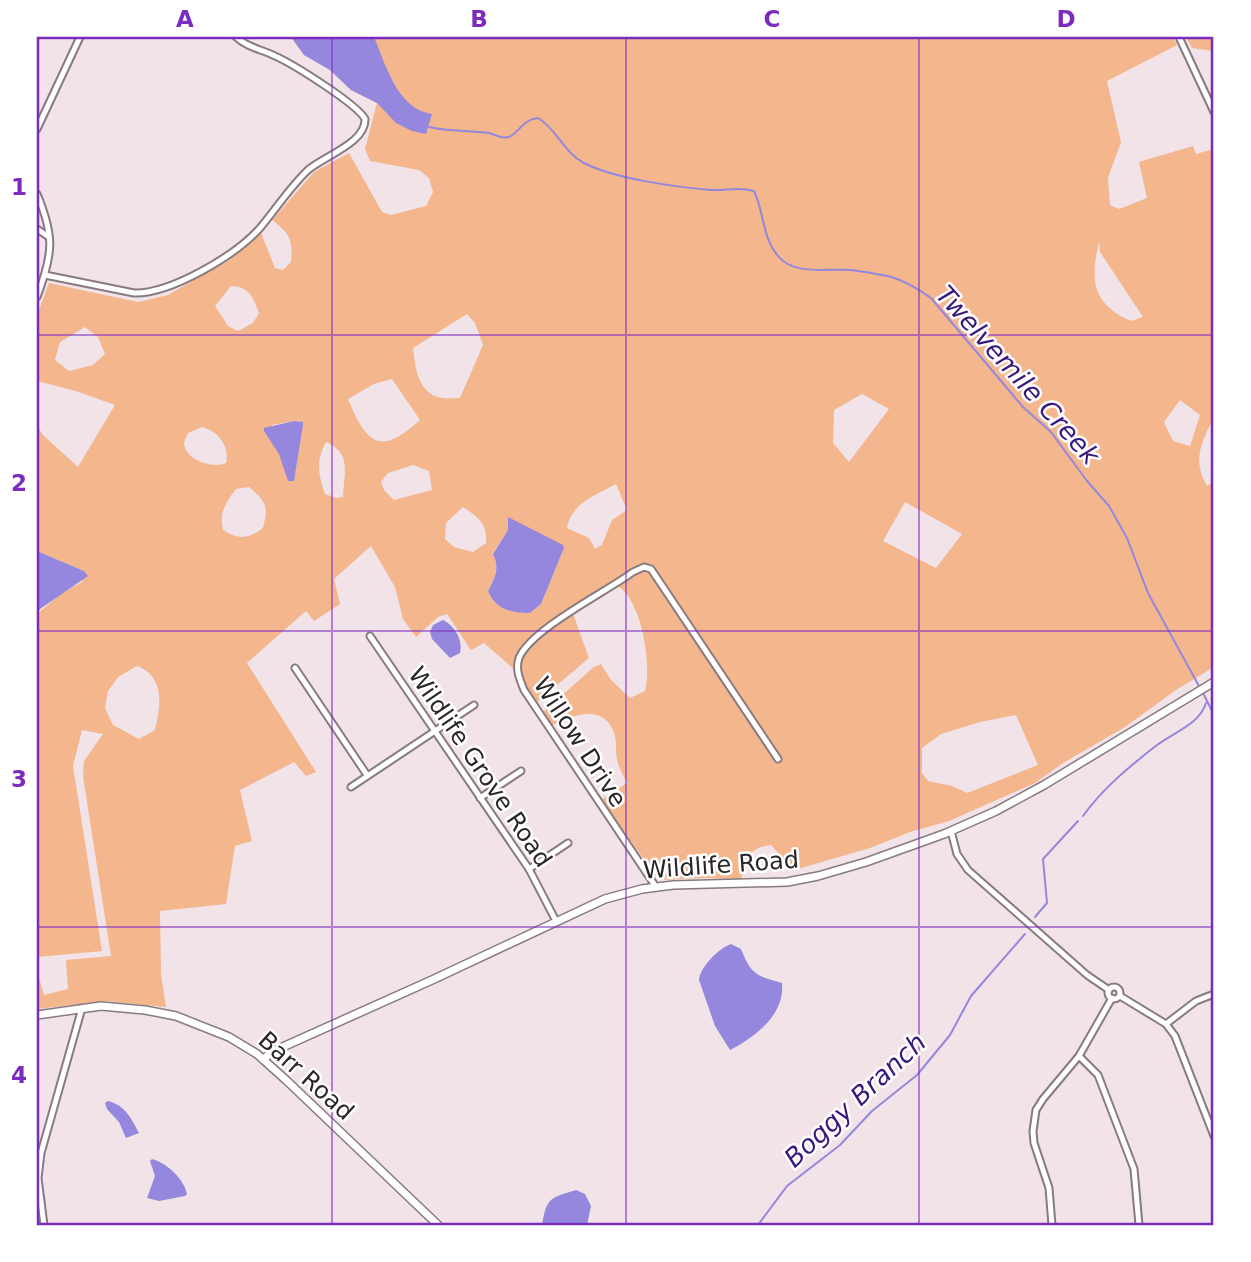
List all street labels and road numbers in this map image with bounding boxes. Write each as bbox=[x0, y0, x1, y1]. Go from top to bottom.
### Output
street label: Wildlife Grove Road bbox=[403, 662, 557, 872]
street label: Willow Drive bbox=[528, 672, 632, 812]
street label: Wildlife Road bbox=[642, 846, 800, 884]
street label: Barr Road bbox=[253, 1026, 359, 1126]

